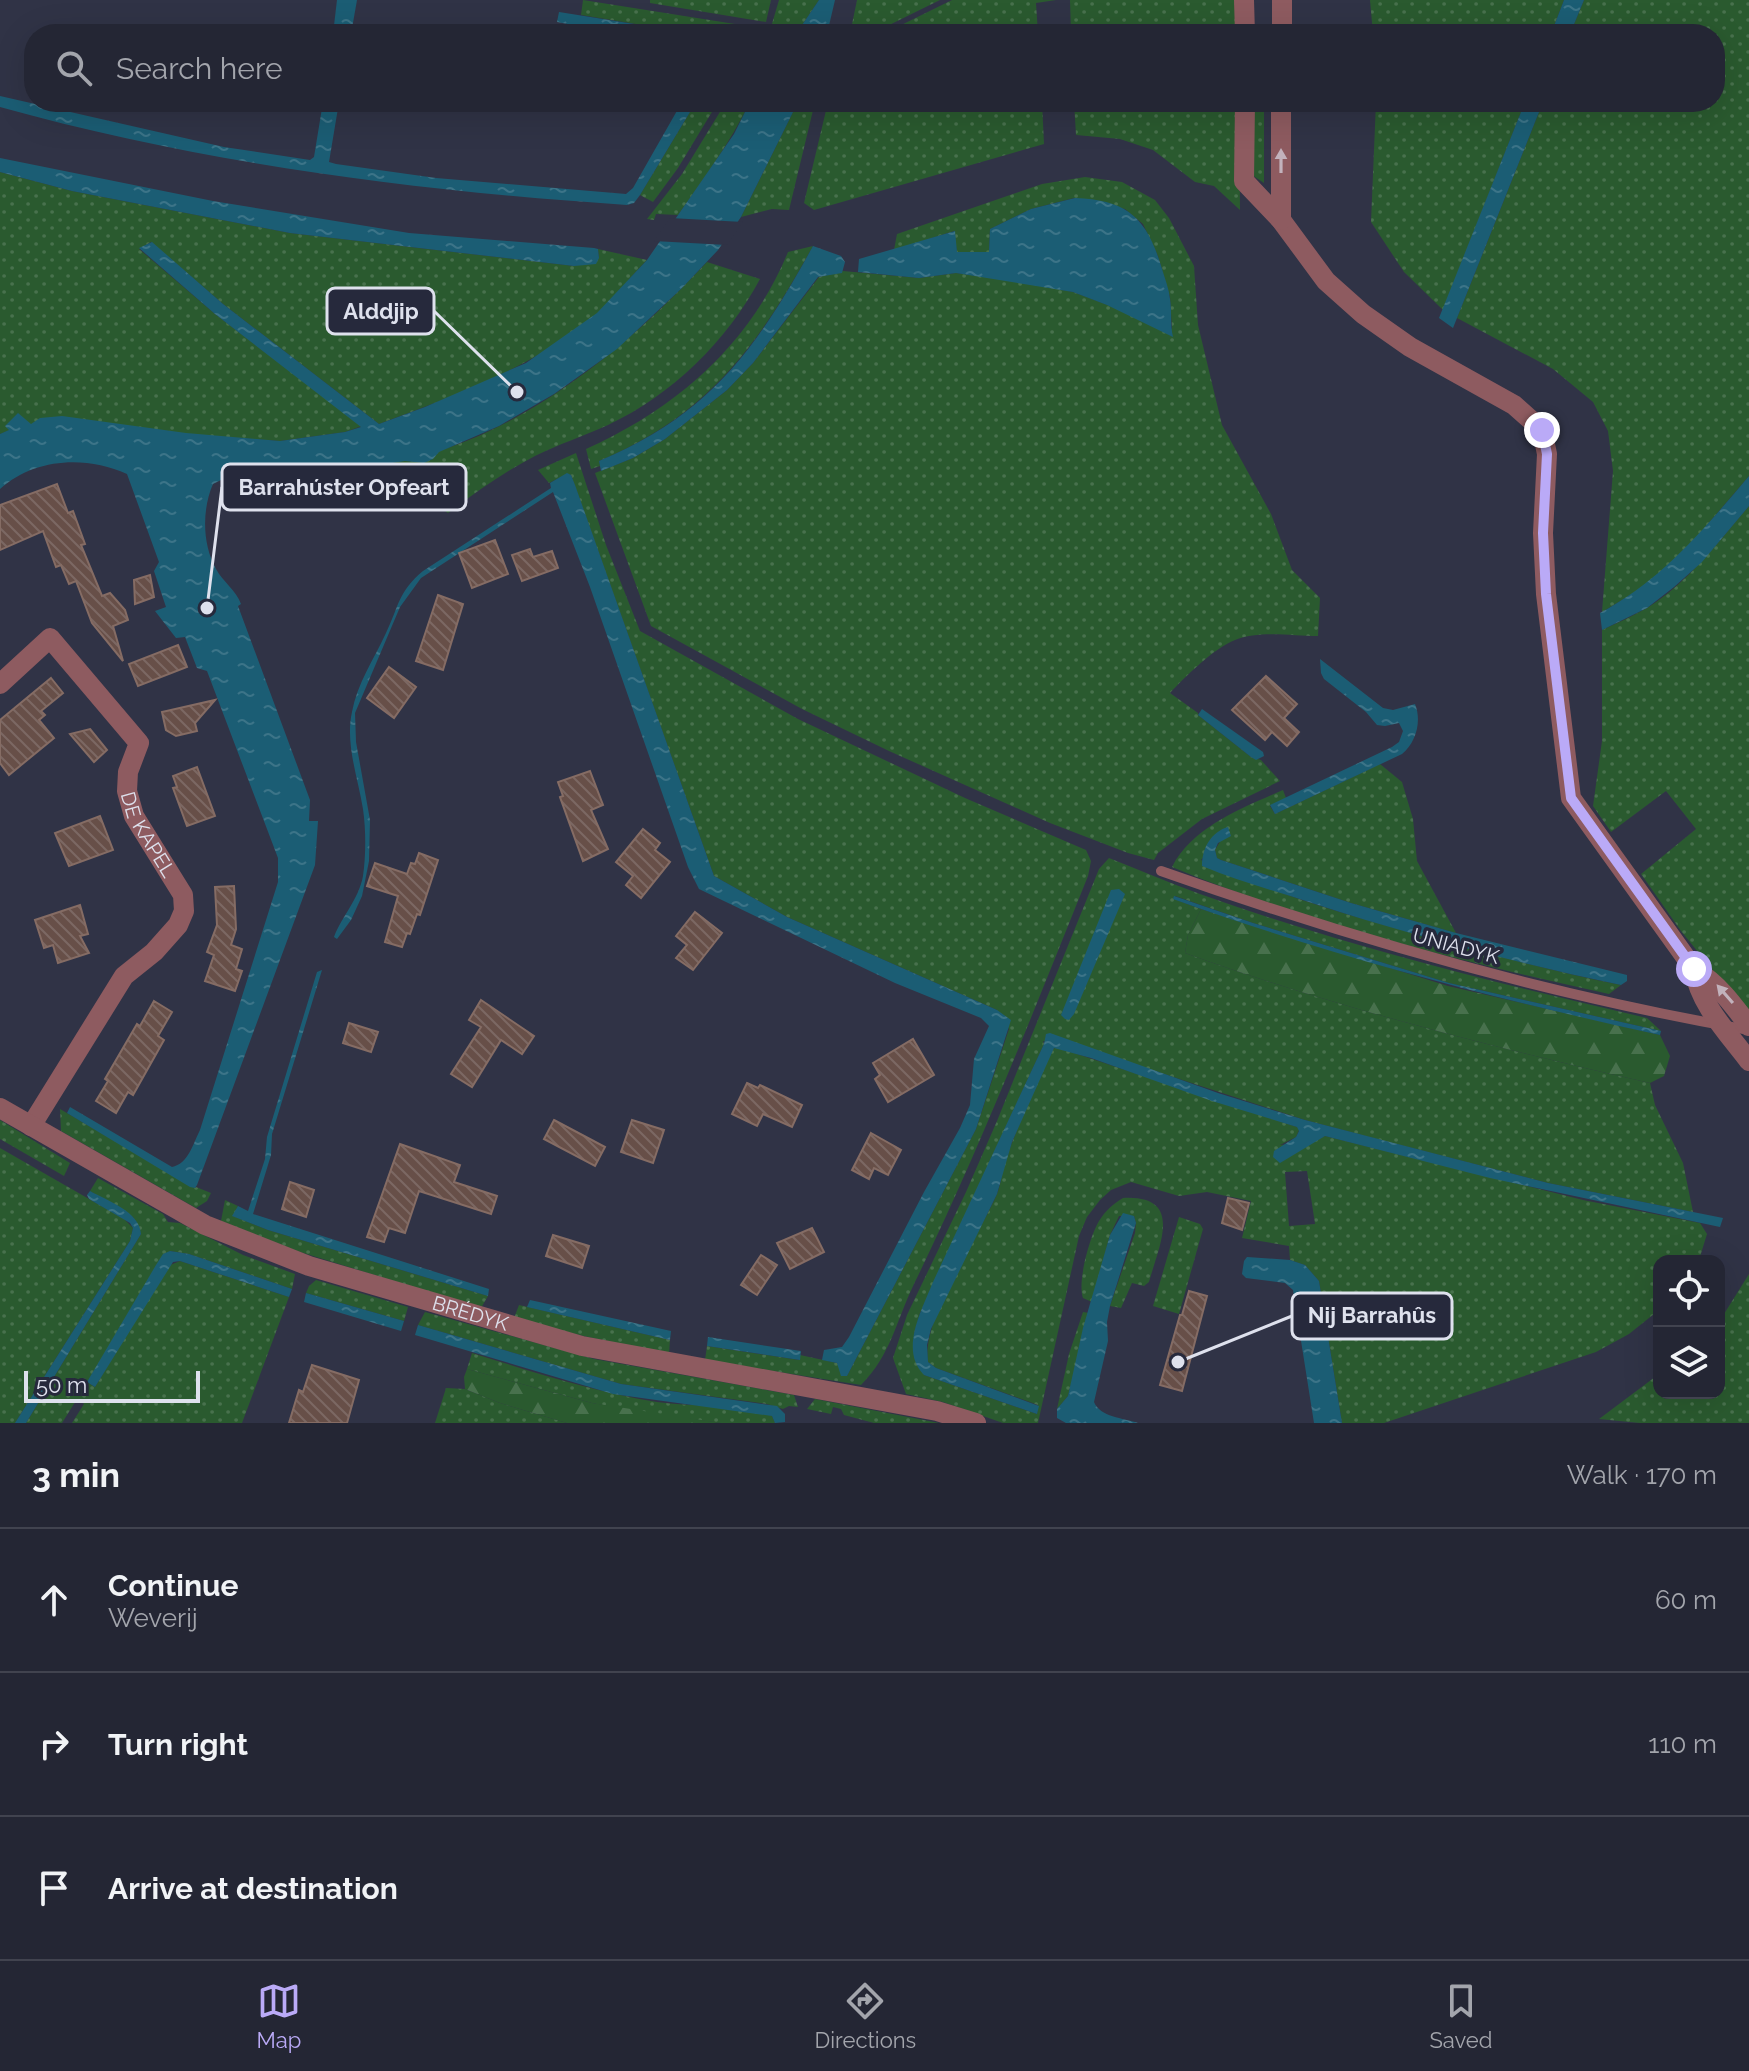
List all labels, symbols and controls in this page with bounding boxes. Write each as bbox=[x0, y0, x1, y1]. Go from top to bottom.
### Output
search box bbox=[24, 24, 1725, 112]
icon: search bbox=[52, 46, 96, 90]
text: Search here bbox=[116, 51, 283, 86]
one-way arrow bbox=[1275, 148, 1287, 173]
callout: Alddjip bbox=[327, 288, 434, 334]
text: Alddjip bbox=[343, 298, 419, 324]
route end bbox=[1524, 412, 1560, 448]
callout: Barrahúster Opfeart bbox=[222, 464, 466, 510]
text: Barrahúster Opfeart bbox=[239, 474, 450, 500]
street label: DE KAPEL bbox=[116, 789, 181, 882]
street label: UNIADYK bbox=[1410, 923, 1502, 969]
route start bbox=[1676, 951, 1712, 987]
one-way arrow bbox=[1716, 985, 1734, 1004]
map controls bbox=[1653, 1255, 1725, 1399]
button: locate bbox=[1653, 1255, 1725, 1327]
street label: BRÉDYK bbox=[430, 1291, 511, 1336]
callout: Nij Barrahûs bbox=[1292, 1293, 1452, 1339]
text: Nij Barrahûs bbox=[1308, 1302, 1436, 1328]
button: layers bbox=[1653, 1327, 1725, 1399]
scale bar bbox=[24, 1367, 200, 1403]
text: 50 m bbox=[36, 1372, 87, 1398]
text: 3 min bbox=[32, 1455, 120, 1495]
text: Walk · 170 m bbox=[1567, 1460, 1717, 1490]
text: Continue bbox=[108, 1568, 239, 1603]
icon: ahead bbox=[32, 1578, 76, 1622]
text: 60 m bbox=[1655, 1585, 1717, 1615]
text: Weverij bbox=[108, 1603, 198, 1633]
icon: right bbox=[32, 1722, 76, 1766]
text: Turn right bbox=[108, 1727, 248, 1762]
text: 110 m bbox=[1648, 1729, 1717, 1759]
icon: arrive bbox=[32, 1866, 76, 1910]
text: Arrive at destination bbox=[108, 1871, 398, 1906]
tab: Map bbox=[257, 1979, 301, 2053]
tab: Directions bbox=[815, 1979, 916, 2053]
tab: Saved bbox=[1429, 1979, 1492, 2053]

